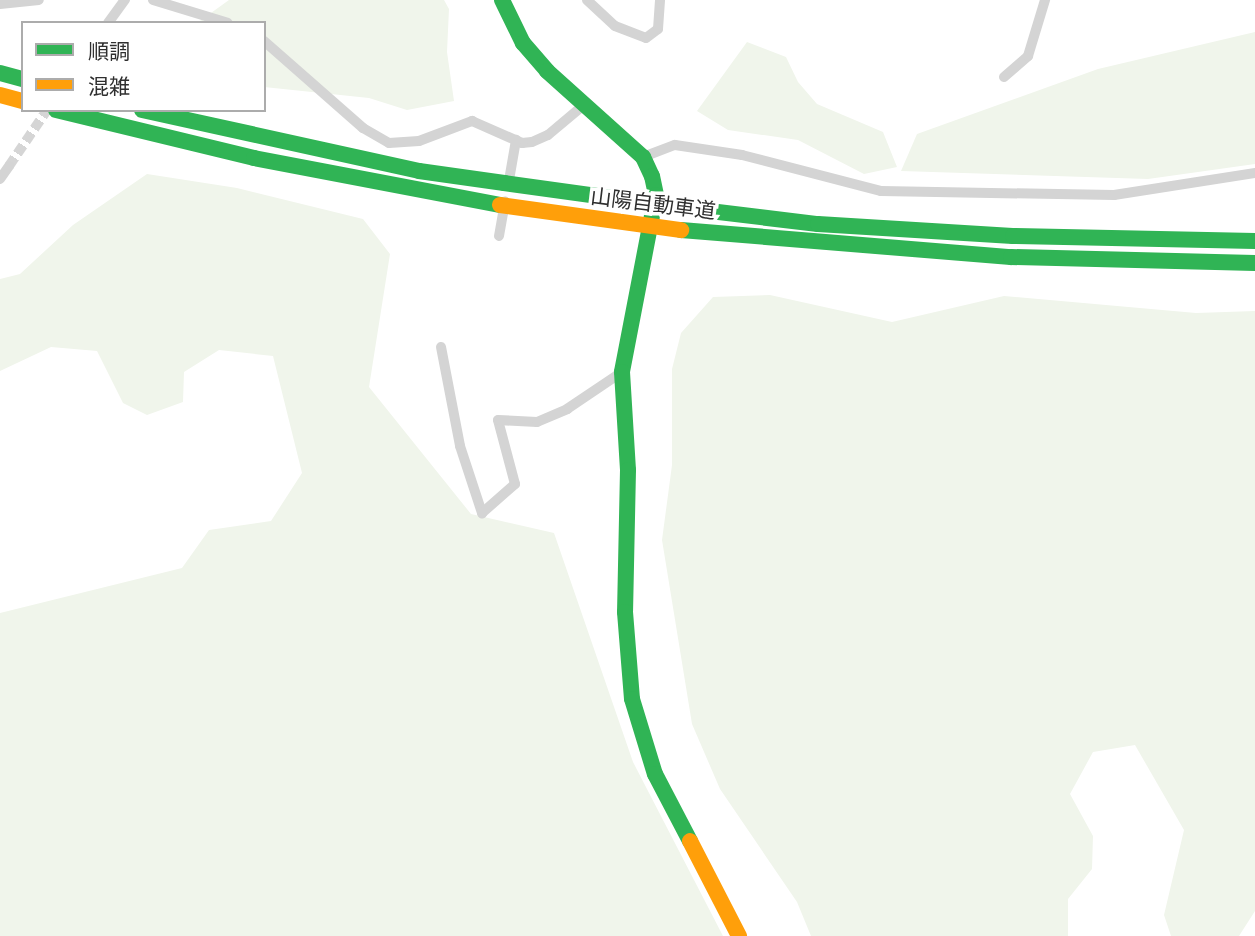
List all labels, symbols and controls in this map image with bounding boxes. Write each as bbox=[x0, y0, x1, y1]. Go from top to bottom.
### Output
legend bbox=[21, 21, 266, 112]
text: 順調 bbox=[88, 40, 130, 64]
text: 混雑 bbox=[88, 75, 130, 99]
street label: 山陽自動車道 bbox=[589, 184, 717, 224]

